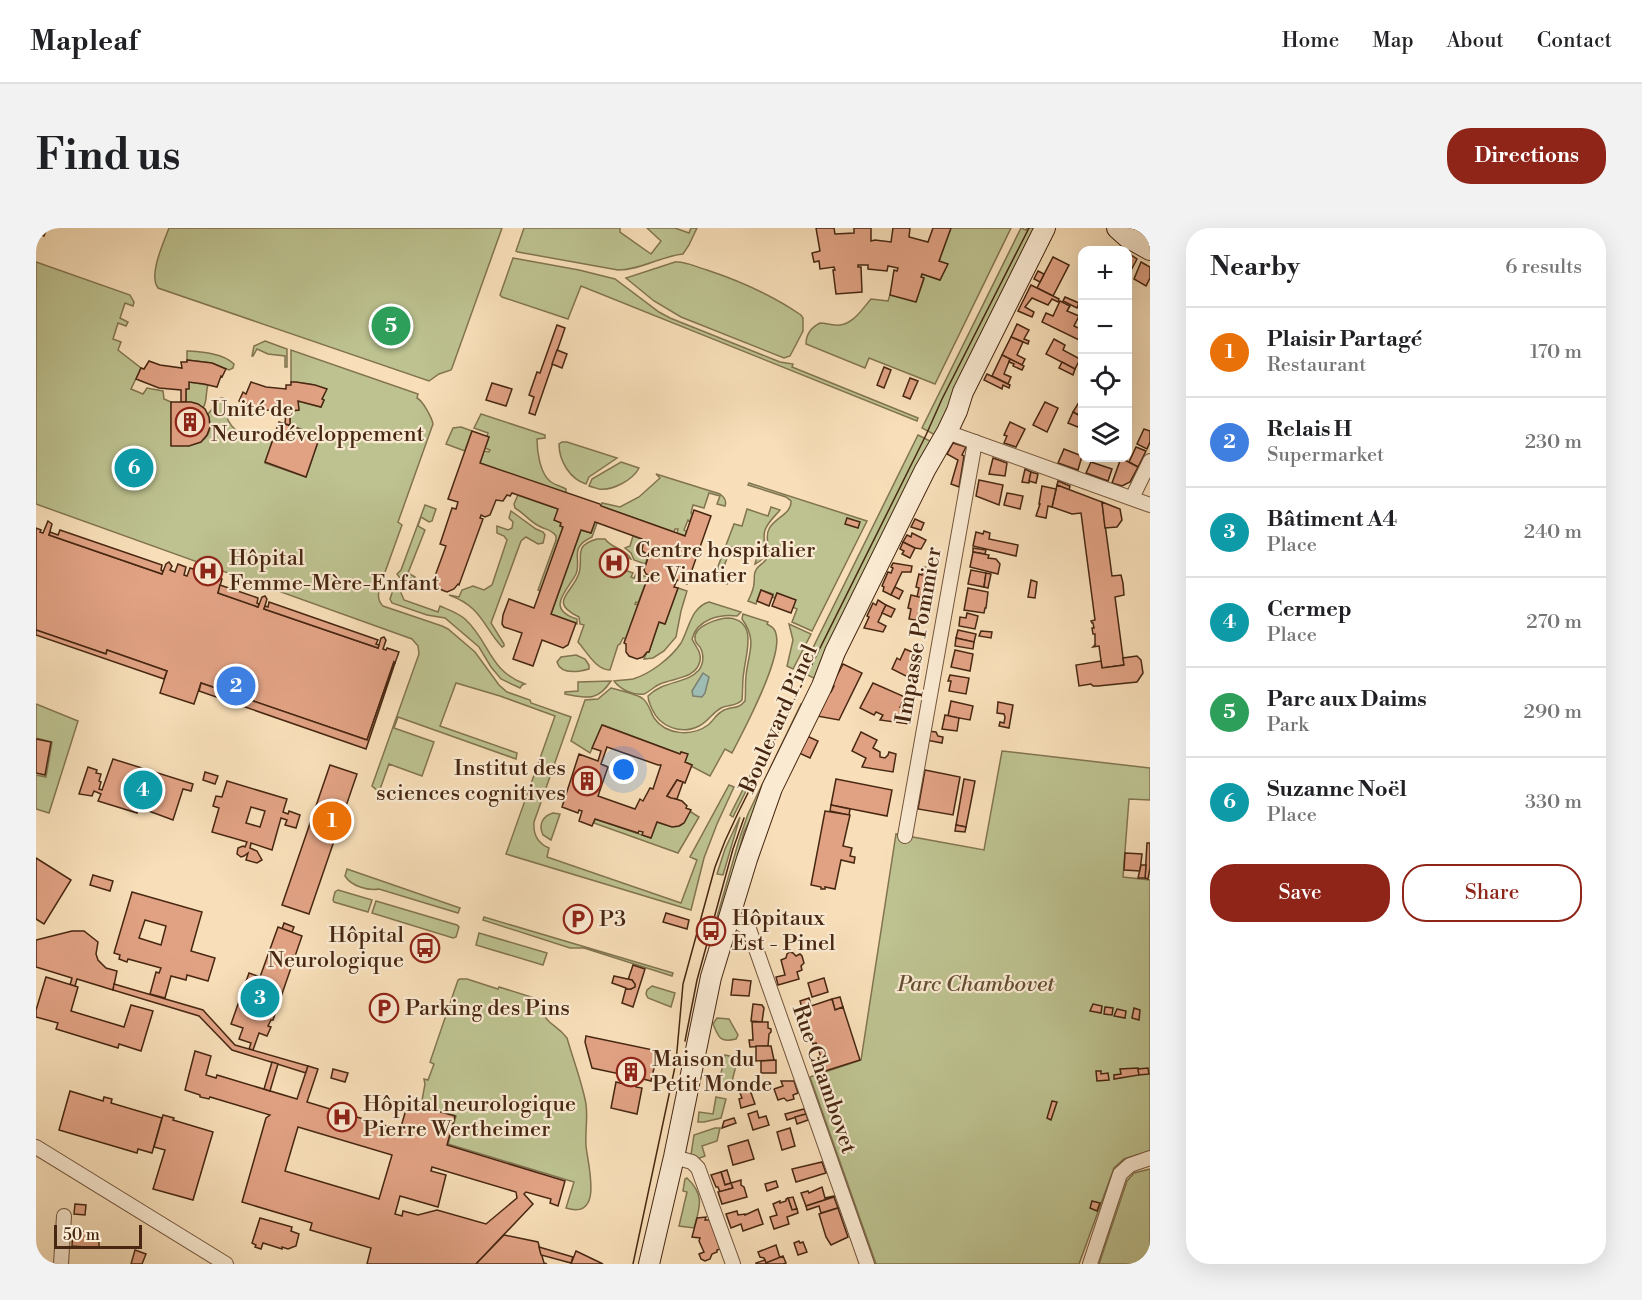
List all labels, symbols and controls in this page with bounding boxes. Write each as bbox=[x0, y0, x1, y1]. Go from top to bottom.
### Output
text: Mapleaf bbox=[30, 24, 138, 59]
text: Home bbox=[1282, 28, 1339, 54]
text: Map bbox=[1372, 28, 1414, 54]
text: About bbox=[1447, 28, 1504, 54]
text: Contact bbox=[1537, 28, 1612, 54]
button: Directions bbox=[1447, 128, 1606, 184]
text: Find us bbox=[36, 130, 180, 183]
map controls bbox=[1078, 246, 1132, 462]
button: + bbox=[1078, 246, 1132, 300]
text: Nearby bbox=[1210, 251, 1300, 283]
text: 6 results bbox=[1505, 255, 1582, 280]
button: − bbox=[1078, 300, 1132, 354]
pin: 5 bbox=[372, 304, 410, 348]
text: Plaisir Partagé bbox=[1267, 326, 1422, 353]
text: 1 bbox=[1225, 340, 1234, 365]
text: 170 m bbox=[1530, 340, 1582, 365]
text: Restaurant bbox=[1267, 353, 1366, 378]
button: locate bbox=[1078, 354, 1132, 408]
place label: Unité de Neurodéveloppement bbox=[211, 396, 425, 448]
building icon: Unité de Neurodéveloppement bbox=[174, 406, 206, 438]
button: layers bbox=[1078, 408, 1132, 462]
text: Relais H bbox=[1267, 416, 1352, 443]
text: 2 bbox=[1223, 430, 1236, 455]
text: 230 m bbox=[1525, 430, 1582, 455]
text: Supermarket bbox=[1267, 443, 1384, 468]
pin: 6 bbox=[114, 446, 154, 490]
text: Bâtiment A4 bbox=[1267, 506, 1397, 533]
text: 3 bbox=[1223, 520, 1236, 545]
text: 240 m bbox=[1524, 520, 1582, 545]
text: Place bbox=[1267, 533, 1317, 558]
place label: Centre hospitalier Le Vinatier bbox=[635, 537, 816, 589]
place label: Hôpital Femme-Mère-Enfant bbox=[229, 545, 440, 597]
street label: Impasse Pommier bbox=[890, 545, 948, 725]
hospital icon: Centre hospitalier Le Vinatier bbox=[598, 547, 630, 579]
hospital icon: Hôpital Femme-Mère-Enfant bbox=[192, 555, 224, 587]
text: Cermep bbox=[1267, 596, 1352, 623]
text: 4 bbox=[1223, 610, 1236, 635]
text: 270 m bbox=[1526, 610, 1582, 635]
text: Place bbox=[1267, 623, 1317, 648]
street label: Boulevard Pinel bbox=[734, 640, 824, 798]
pin: 2 bbox=[216, 664, 256, 708]
text: Parc aux Daims bbox=[1267, 686, 1427, 713]
text: 5 bbox=[1223, 700, 1236, 725]
text: 290 m bbox=[1524, 700, 1582, 725]
text: Park bbox=[1267, 713, 1309, 738]
place label: Institut des sciences cognitives bbox=[376, 755, 566, 807]
your location bbox=[609, 755, 638, 784]
building icon: Institut des sciences cognitives bbox=[571, 765, 603, 797]
pin: 4 bbox=[124, 768, 162, 812]
text: Suzanne Noël bbox=[1267, 776, 1407, 803]
text: 6 bbox=[1223, 790, 1236, 815]
text: 330 m bbox=[1525, 790, 1582, 815]
pin: 1 bbox=[312, 798, 352, 844]
text: Place bbox=[1267, 803, 1317, 828]
button: Save bbox=[1210, 864, 1390, 922]
button: Share bbox=[1402, 864, 1582, 922]
parking icon: P3 bbox=[562, 903, 594, 935]
place label: Hôpitaux Est - Pinel bbox=[732, 905, 836, 957]
place label: P3 bbox=[599, 906, 626, 933]
bus stop icon: Hôpitaux Est - Pinel bbox=[695, 915, 727, 947]
place label: Hôpital Neurologique bbox=[268, 922, 404, 974]
bus stop icon: Hôpital Neurologique bbox=[409, 932, 441, 964]
park label: Parc Chambovet bbox=[896, 971, 1055, 998]
pin: 3 bbox=[240, 976, 280, 1020]
parking icon: Parking des Pins bbox=[368, 992, 400, 1024]
place label: Parking des Pins bbox=[405, 995, 570, 1022]
street label: Rue Chambovet bbox=[786, 1001, 862, 1157]
place label: Maison du Petit Monde bbox=[652, 1046, 772, 1098]
building icon: Maison du Petit Monde bbox=[615, 1056, 647, 1088]
place label: Hôpital neurologique Pierre Wertheimer bbox=[363, 1091, 576, 1143]
hospital icon: Hôpital neurologique Pierre Wertheimer bbox=[326, 1101, 358, 1133]
scale bar bbox=[54, 1222, 142, 1250]
text: 50 m bbox=[63, 1225, 100, 1245]

